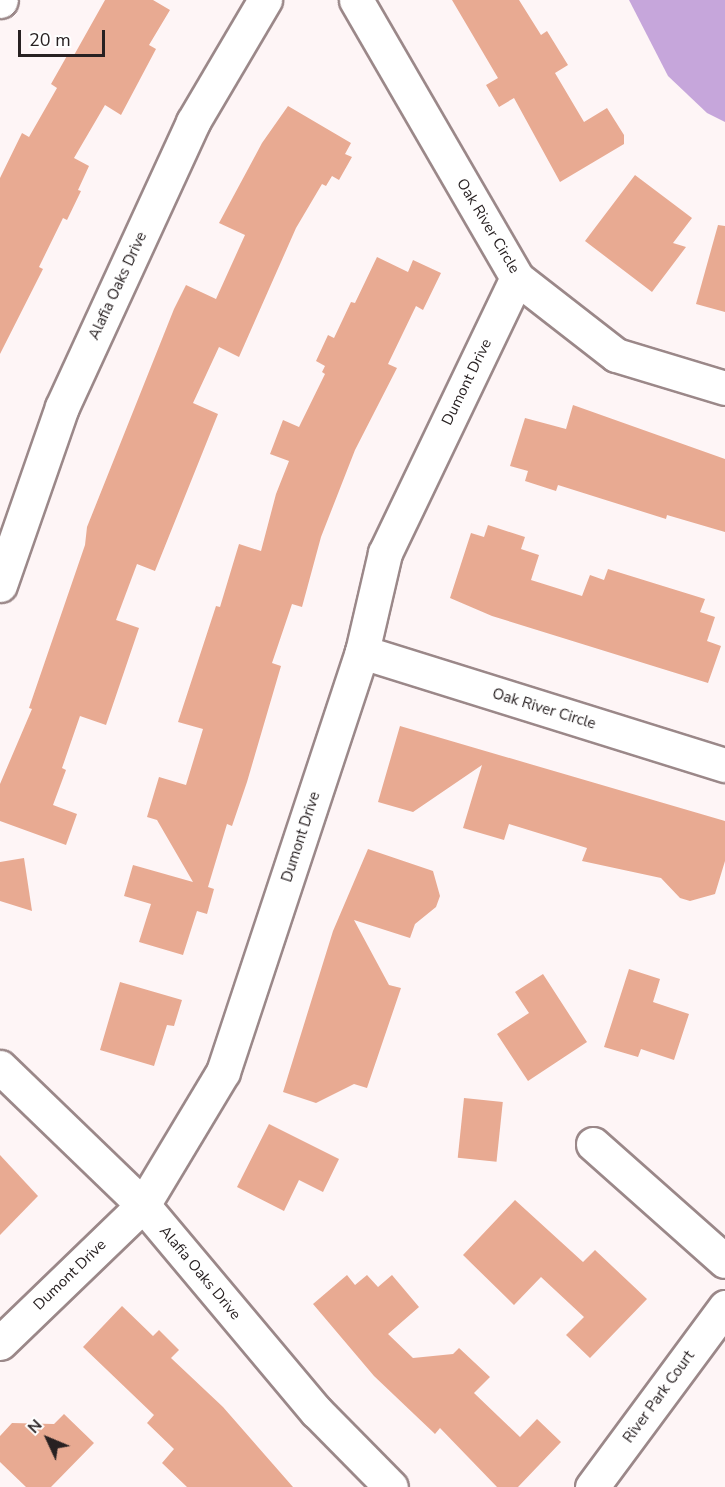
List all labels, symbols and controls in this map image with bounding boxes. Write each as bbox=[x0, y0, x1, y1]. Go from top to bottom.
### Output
scale bar bbox=[21, 18, 108, 56]
text: 20 m bbox=[29, 28, 71, 52]
street label: Oak River Circle bbox=[453, 175, 523, 277]
street label: Alafia Oaks Drive bbox=[85, 229, 151, 343]
street label: Dumont Drive bbox=[438, 336, 496, 428]
street label: Oak River Circle bbox=[490, 685, 598, 733]
street label: Dumont Drive bbox=[278, 790, 324, 884]
street label: Alafia Oaks Drive bbox=[156, 1222, 244, 1324]
street label: Dumont Drive bbox=[30, 1236, 110, 1314]
street label: River Park Court bbox=[620, 1347, 698, 1447]
north arrow bbox=[18, 1409, 78, 1469]
text: N bbox=[23, 1415, 47, 1438]

